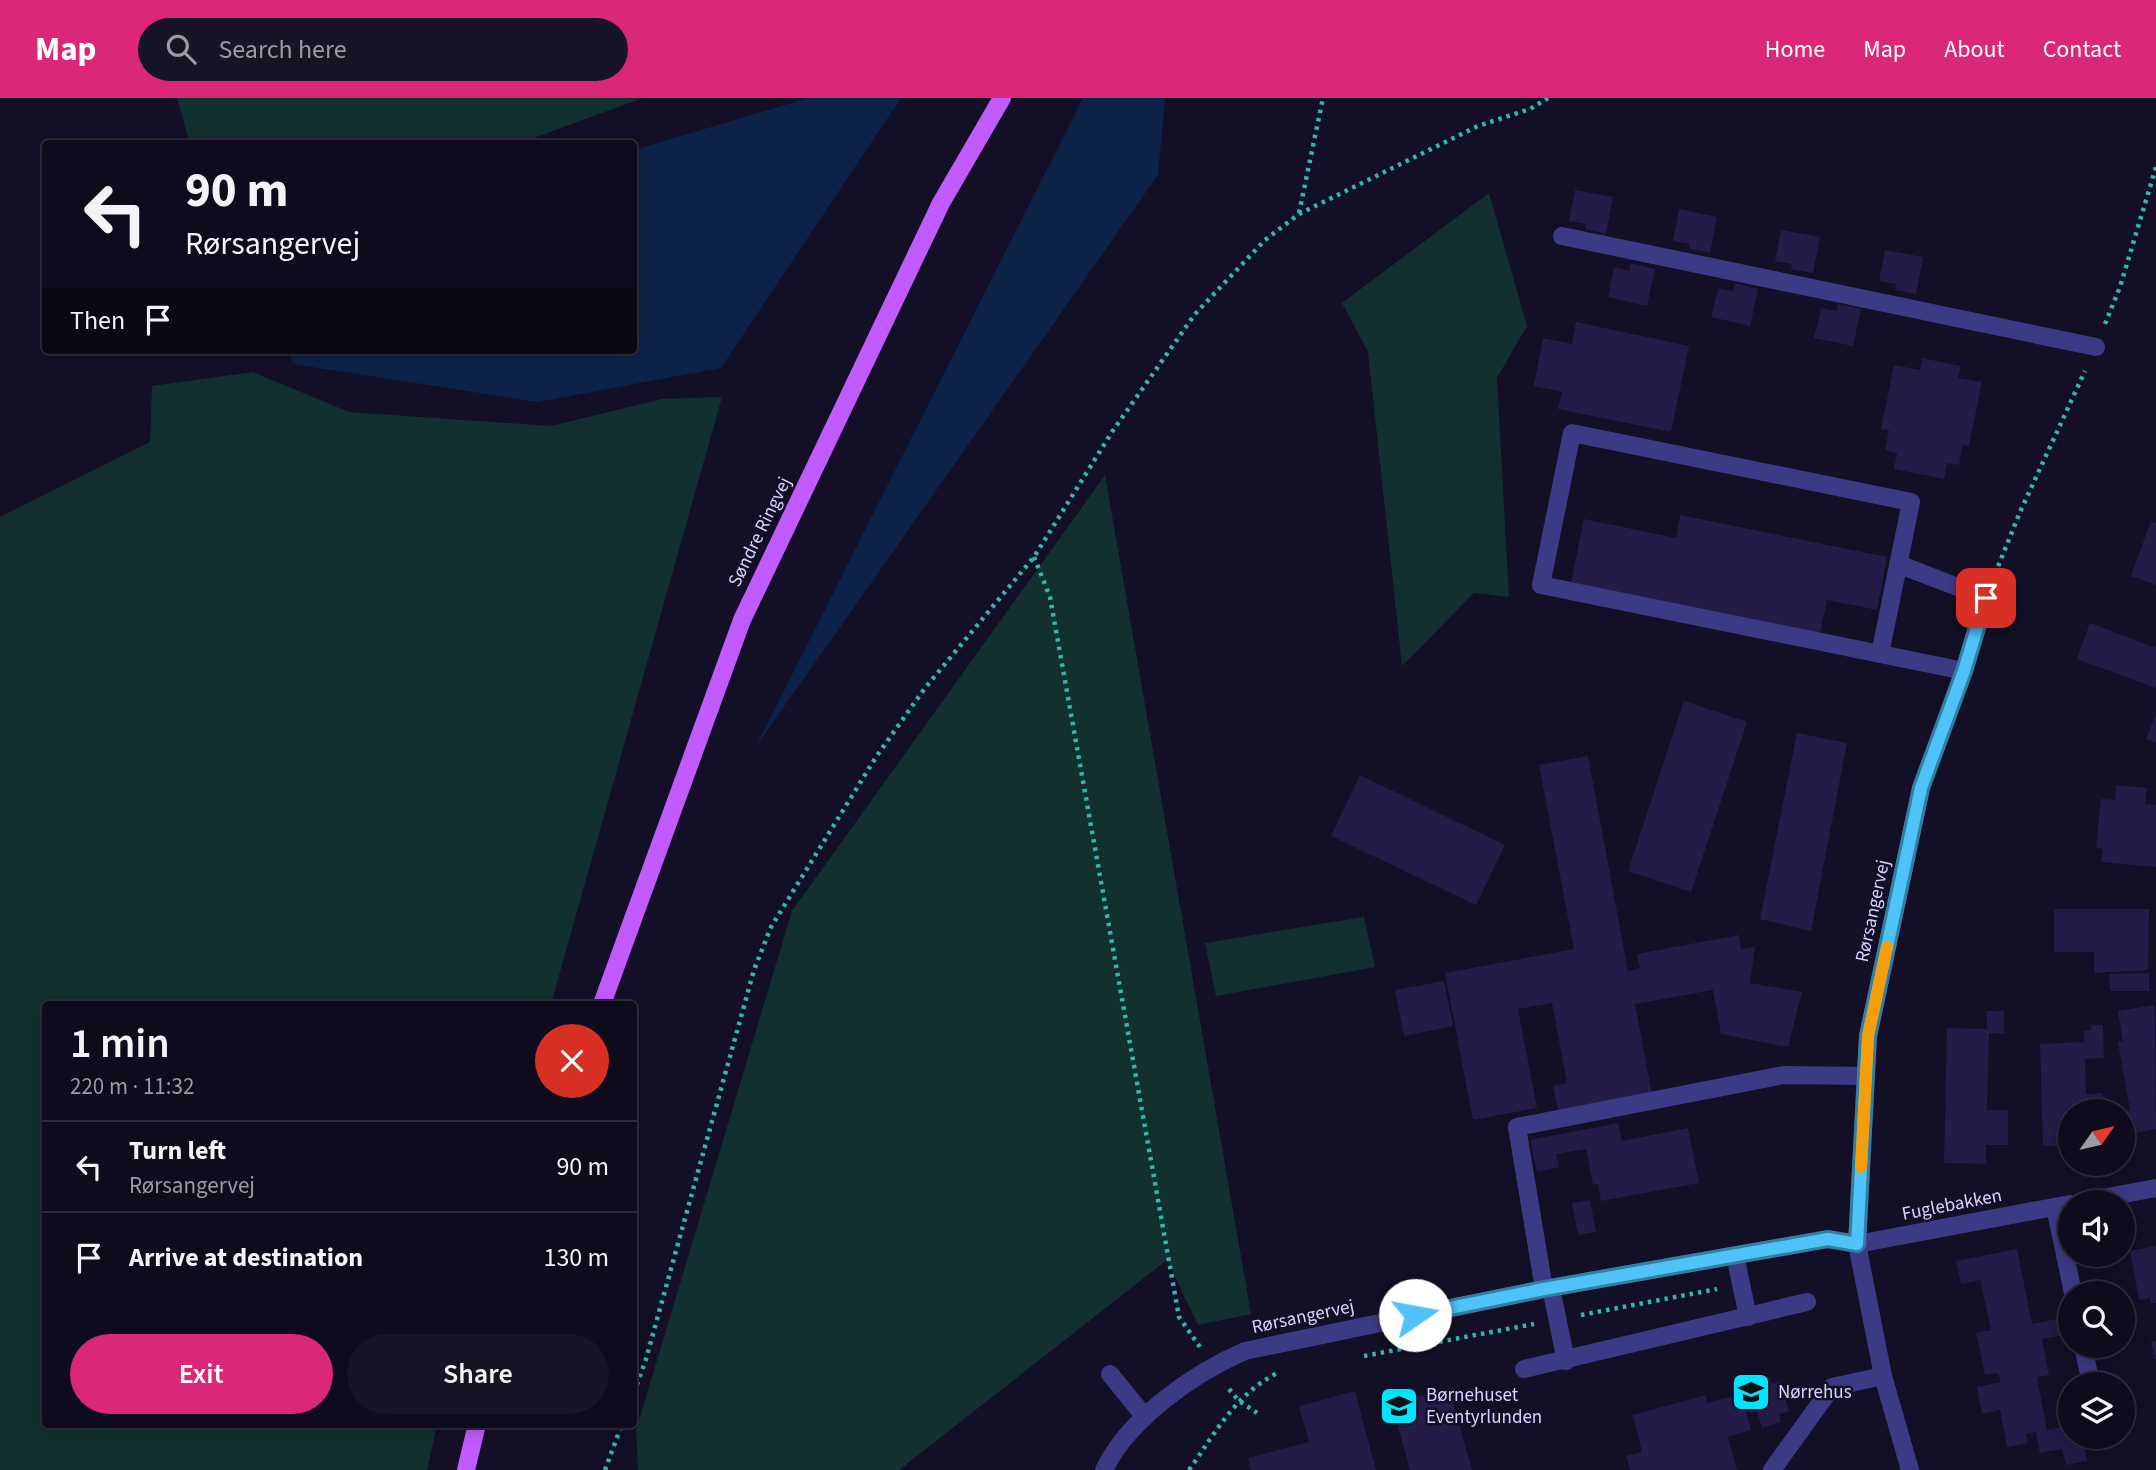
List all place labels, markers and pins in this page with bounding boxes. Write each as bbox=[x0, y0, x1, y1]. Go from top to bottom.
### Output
pin bbox=[1956, 568, 2016, 628]
school or university icon: Nørrehus bbox=[1730, 1371, 1772, 1413]
place label: Nørrehus bbox=[1778, 1379, 1852, 1406]
place label: Børnehuset Eventyrlunden bbox=[1426, 1382, 1542, 1431]
school or university icon: Børnehuset Eventyrlunden bbox=[1378, 1385, 1420, 1427]

